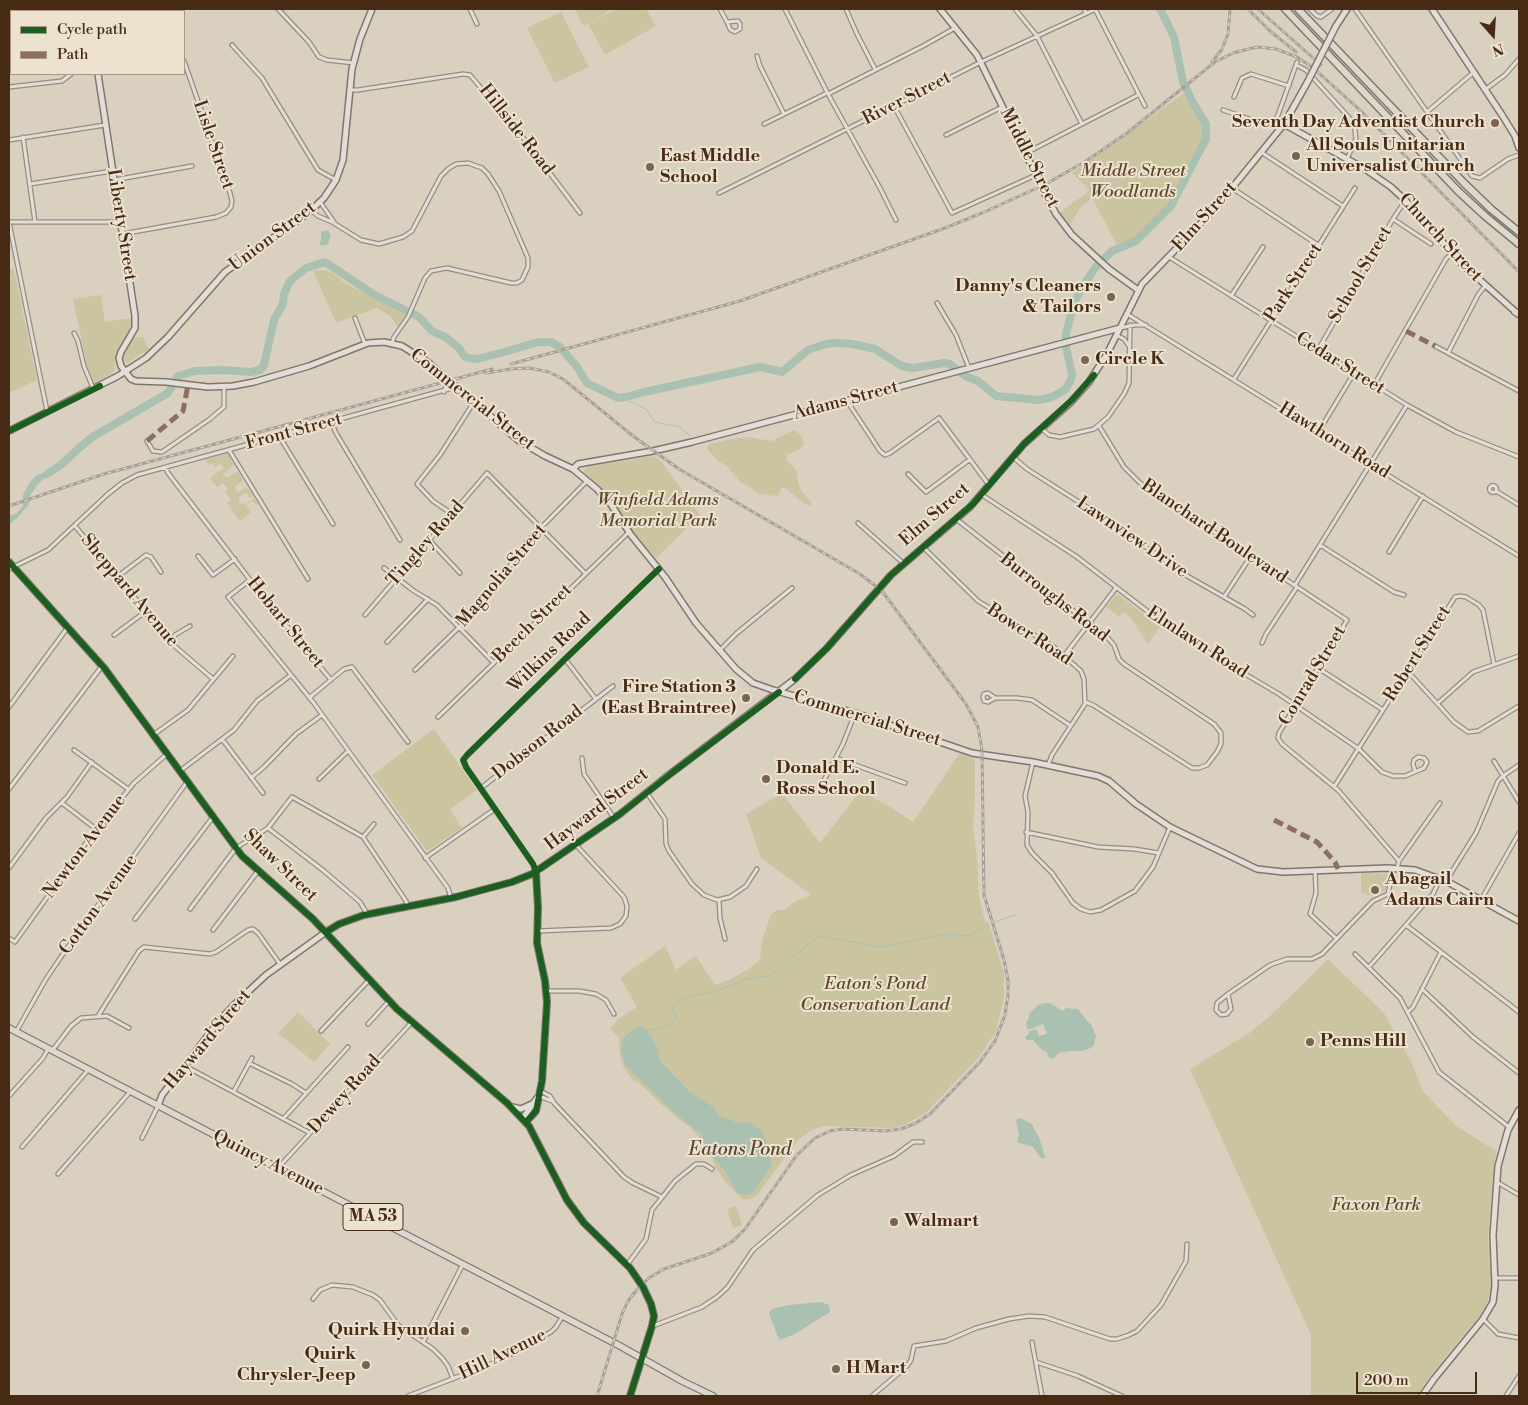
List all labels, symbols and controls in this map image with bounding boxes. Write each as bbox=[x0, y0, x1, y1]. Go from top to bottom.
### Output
legend bbox=[10, 10, 185, 75]
north arrow bbox=[1468, 10, 1518, 60]
text: Cycle path bbox=[57, 20, 127, 39]
text: N bbox=[1490, 39, 1506, 59]
text: Path bbox=[57, 45, 89, 64]
street label: River Street bbox=[859, 67, 955, 131]
street label: Hillside Road bbox=[474, 80, 558, 180]
street label: Lisle Street bbox=[188, 98, 238, 192]
street label: Middle Street bbox=[995, 104, 1063, 212]
place label: Seventh Day Adventist Church bbox=[1232, 112, 1485, 134]
marker: Seventh Day Adventist Church bbox=[1489, 117, 1501, 129]
place label: All Souls Unitarian Universalist Church bbox=[1306, 135, 1475, 178]
place label: East Middle School bbox=[660, 146, 760, 188]
marker: All Souls Unitarian Universalist Church bbox=[1290, 150, 1302, 162]
marker: East Middle School bbox=[644, 161, 656, 173]
park label: Middle Street Woodlands bbox=[1080, 161, 1186, 203]
street label: Liberty Street bbox=[101, 167, 141, 283]
street label: Elm Street bbox=[1168, 178, 1242, 256]
street label: Church Street bbox=[1394, 189, 1486, 287]
street label: Union Street bbox=[225, 197, 321, 277]
street label: School Street bbox=[1325, 223, 1397, 327]
street label: Park Street bbox=[1260, 239, 1328, 327]
place label: Danny's Cleaners & Tailors bbox=[955, 276, 1101, 318]
marker: Danny's Cleaners & Tailors bbox=[1105, 291, 1117, 303]
street label: Cedar Street bbox=[1291, 328, 1389, 400]
street label: Commercial Street bbox=[405, 344, 539, 456]
place label: Circle K bbox=[1095, 349, 1165, 371]
marker: Circle K bbox=[1079, 354, 1091, 366]
street label: Adams Street bbox=[791, 377, 901, 425]
street label: Hawthorn Road bbox=[1274, 398, 1394, 484]
street label: Front Street bbox=[243, 409, 345, 455]
street label: Blanchard Boulevard bbox=[1137, 475, 1291, 589]
street label: Elm Street bbox=[895, 479, 975, 551]
park label: Winfield Adams Memorial Park bbox=[597, 490, 719, 532]
street label: Lawnview Drive bbox=[1072, 493, 1192, 583]
street label: Tingley Road bbox=[383, 497, 469, 591]
street label: Magnolia Street bbox=[453, 520, 551, 632]
street label: Sheppard Avenue bbox=[75, 530, 183, 652]
street label: Burroughs Road bbox=[995, 549, 1113, 647]
street label: Hobart Street bbox=[242, 573, 328, 673]
street label: Beech Street bbox=[489, 580, 577, 668]
street label: Bower Road bbox=[982, 600, 1076, 670]
street label: Elmlawn Road bbox=[1142, 602, 1252, 684]
street label: Robert Street bbox=[1380, 602, 1456, 706]
street label: Wilkins Road bbox=[504, 608, 596, 698]
street label: Conrad Street bbox=[1275, 622, 1351, 730]
place label: Fire Station 3 (East Braintree) bbox=[602, 677, 736, 720]
street label: Commercial Street bbox=[791, 686, 943, 752]
marker: Fire Station 3 (East Braintree) bbox=[740, 692, 752, 704]
street label: Dobson Road bbox=[489, 701, 587, 785]
place label: Donald E. Ross School bbox=[776, 758, 876, 801]
street label: Hayward Street bbox=[541, 764, 653, 856]
marker: Donald E. Ross School bbox=[760, 773, 772, 785]
street label: Newton Avenue bbox=[39, 791, 131, 903]
street label: Shaw Street bbox=[238, 825, 322, 907]
street label: Cotton Avenue bbox=[55, 851, 143, 959]
place label: Abagail Adams Cairn bbox=[1385, 869, 1494, 912]
marker: Abagail Adams Cairn bbox=[1369, 884, 1381, 896]
park label: Eaton's Pond Conservation Land bbox=[800, 974, 950, 1016]
street label: Hayward Street bbox=[160, 985, 256, 1095]
place label: Penns Hill bbox=[1320, 1031, 1406, 1053]
marker: Penns Hill bbox=[1304, 1036, 1316, 1048]
street label: Dewey Road bbox=[304, 1051, 386, 1139]
street label: Quincy Avenue bbox=[209, 1126, 327, 1200]
water label: Eatons Pond bbox=[689, 1139, 791, 1161]
park label: Faxon Park bbox=[1331, 1195, 1421, 1217]
road number: MA 53 bbox=[343, 1204, 403, 1230]
place label: Walmart bbox=[904, 1211, 979, 1233]
marker: Walmart bbox=[888, 1216, 900, 1228]
place label: Quirk Hyundai bbox=[328, 1320, 455, 1342]
street label: Hill Avenue bbox=[456, 1325, 550, 1385]
marker: Quirk Hyundai bbox=[459, 1325, 471, 1337]
place label: Quirk Chrysler-Jeep bbox=[237, 1344, 356, 1386]
place label: H Mart bbox=[846, 1358, 906, 1380]
marker: Quirk Chrysler-Jeep bbox=[360, 1359, 372, 1371]
scale bar bbox=[1358, 1362, 1479, 1394]
marker: H Mart bbox=[830, 1363, 842, 1375]
text: 200 m bbox=[1364, 1371, 1409, 1390]

